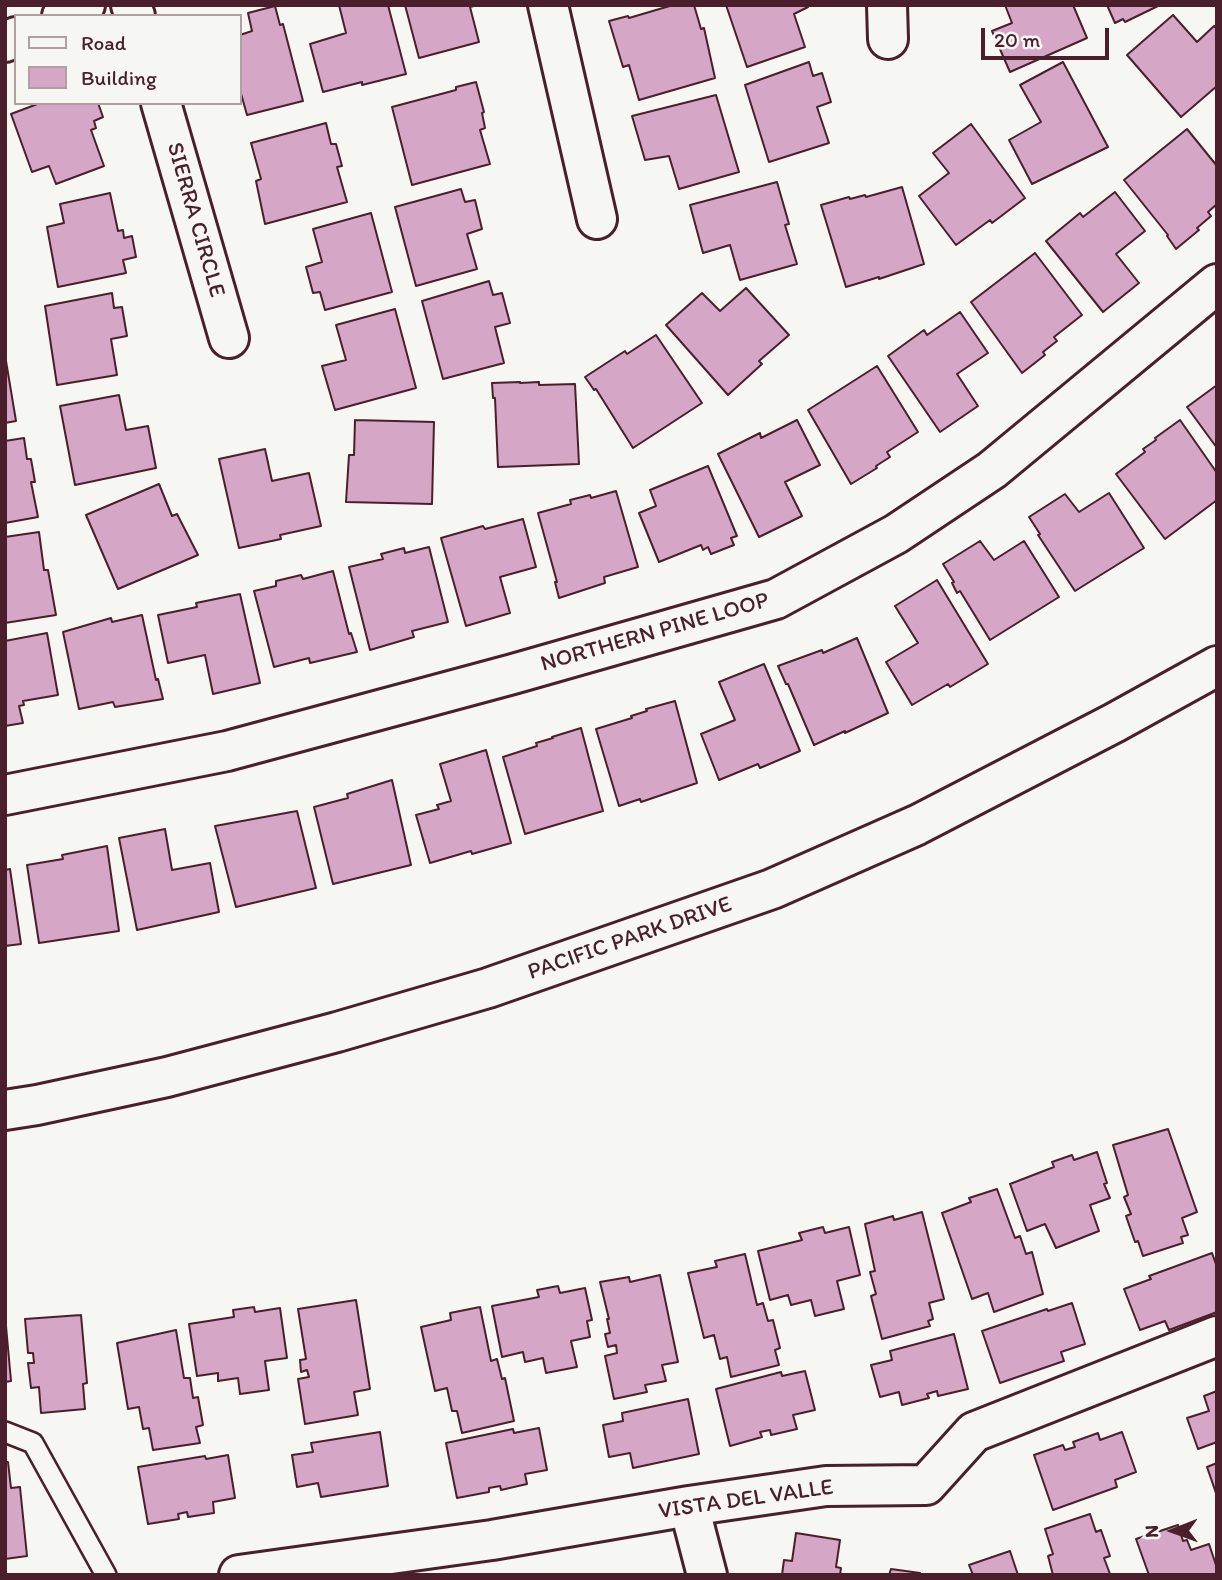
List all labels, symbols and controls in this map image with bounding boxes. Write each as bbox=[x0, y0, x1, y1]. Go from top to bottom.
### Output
legend bbox=[14, 14, 242, 105]
scale bar bbox=[984, 14, 1112, 58]
text: 20 m bbox=[994, 27, 1040, 52]
text: Road bbox=[81, 30, 126, 55]
text: Building bbox=[81, 65, 157, 90]
street label: SIERRA CIRCLE bbox=[160, 139, 230, 301]
street label: NORTHERN PINE LOOP bbox=[538, 587, 772, 679]
street label: PACIFIC PARK DRIVE bbox=[524, 891, 736, 987]
street label: VISTA DEL VALLE bbox=[657, 1474, 835, 1526]
north arrow bbox=[1138, 1496, 1208, 1566]
text: N bbox=[1140, 1525, 1163, 1538]

